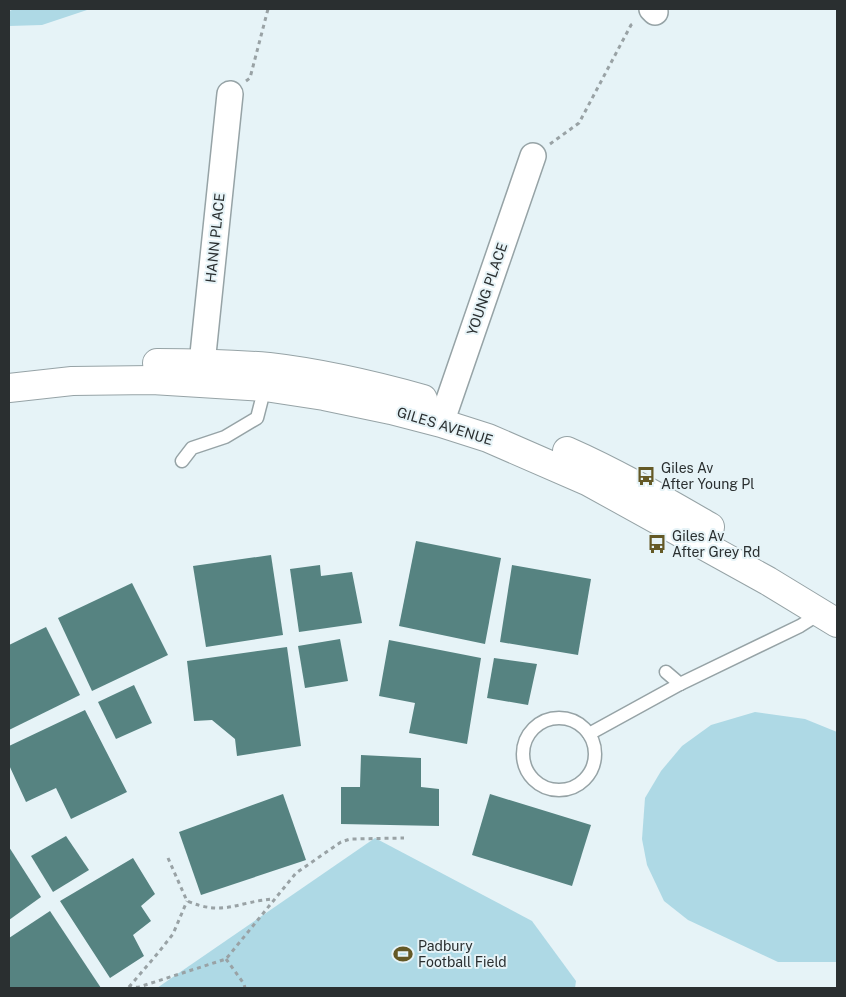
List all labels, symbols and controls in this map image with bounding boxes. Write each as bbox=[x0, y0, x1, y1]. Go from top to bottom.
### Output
street label: HANN PLACE bbox=[202, 192, 228, 284]
street label: YOUNG PLACE bbox=[464, 240, 510, 338]
street label: GILES AVENUE bbox=[395, 404, 495, 448]
place label: Giles Av After Young Pl bbox=[661, 460, 754, 492]
bus stop icon: Giles Av After Young Pl bbox=[635, 465, 657, 487]
place label: Giles Av After Grey Rd bbox=[672, 528, 760, 560]
bus stop icon: Giles Av After Grey Rd bbox=[646, 533, 668, 555]
place label: Padbury Football Field bbox=[418, 938, 507, 970]
sports icon: Padbury Football Field bbox=[392, 943, 414, 965]

